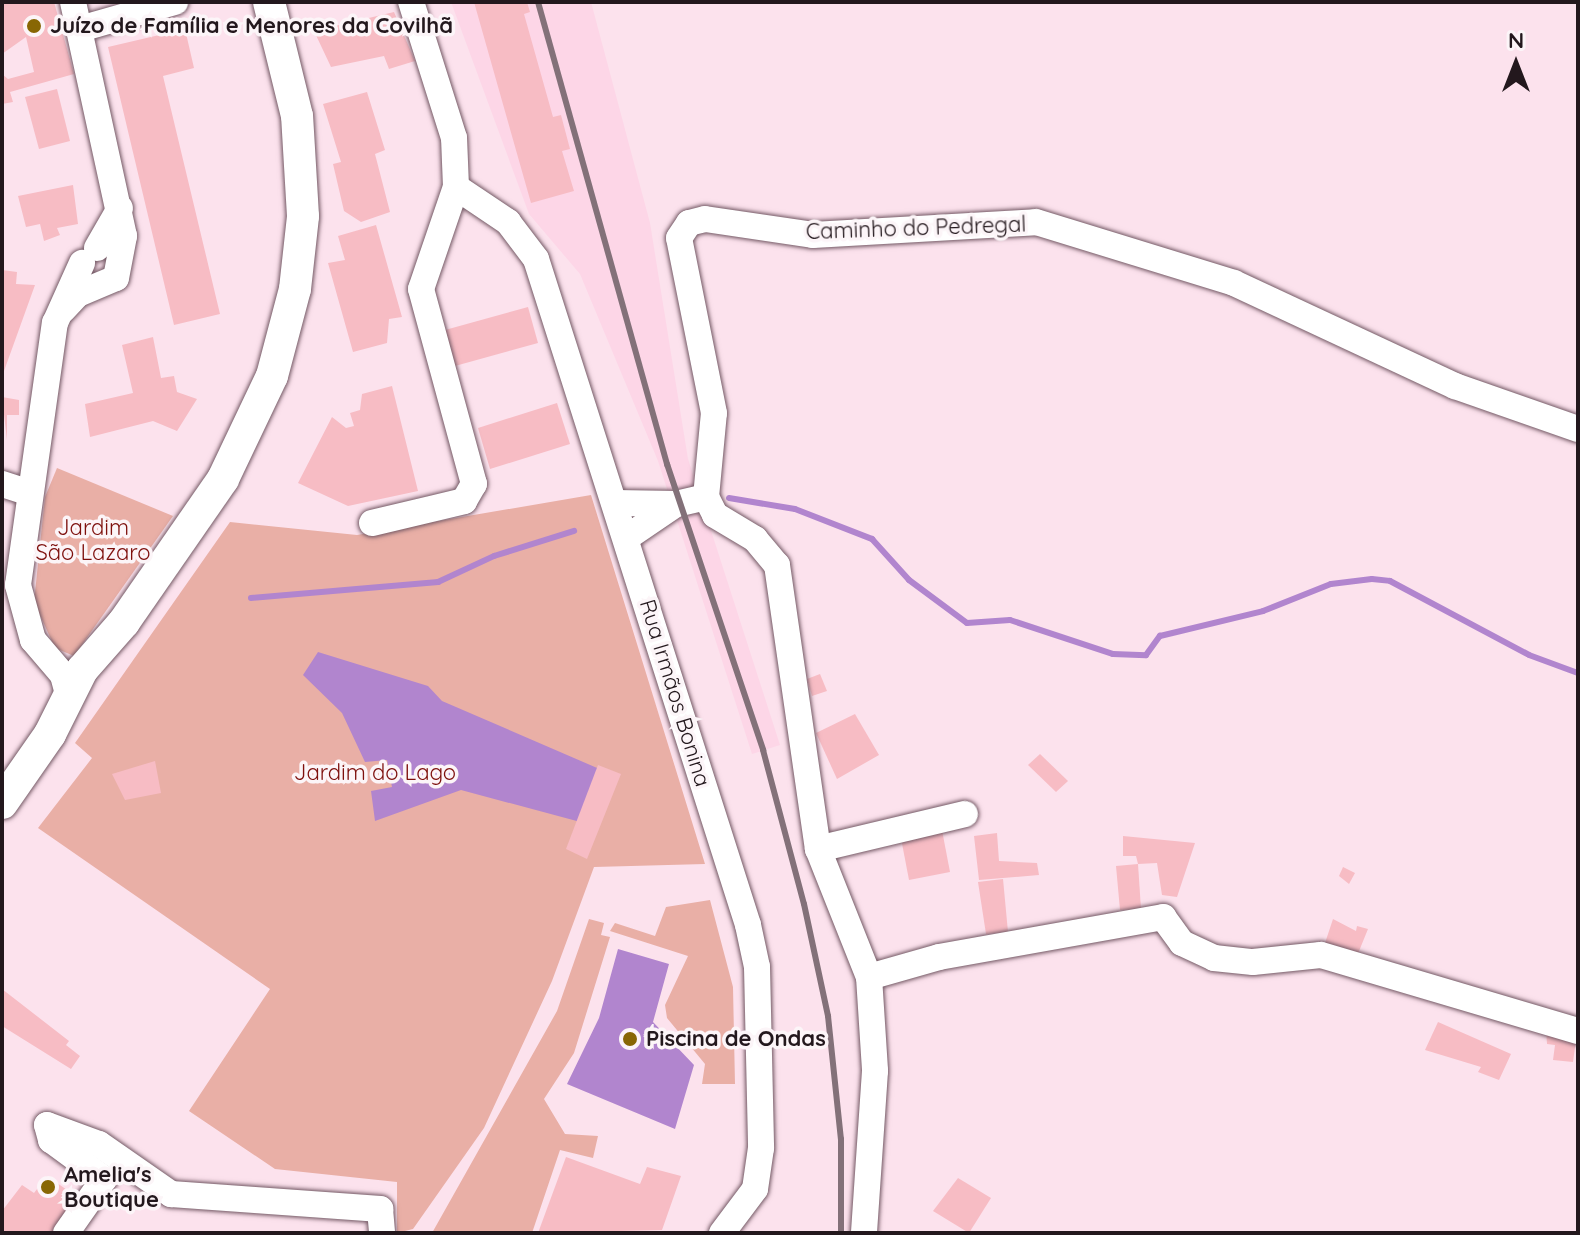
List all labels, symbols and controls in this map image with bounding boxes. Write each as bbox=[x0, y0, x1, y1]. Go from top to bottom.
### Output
place label: Juízo de Família e Menores da Covilhã bbox=[50, 13, 453, 39]
marker: Juízo de Família e Menores da Covilhã bbox=[25, 17, 43, 35]
north arrow bbox=[1476, 24, 1556, 104]
text: N bbox=[1508, 26, 1524, 54]
street label: Caminho do Pedregal bbox=[805, 211, 1027, 245]
park label: Jardim São Lazaro bbox=[35, 514, 151, 566]
street label: Rua Irmãos Bonina bbox=[634, 596, 716, 790]
park label: Jardim do Lago bbox=[294, 760, 456, 786]
place label: Piscina de Ondas bbox=[646, 1026, 826, 1052]
marker: Piscina de Ondas bbox=[621, 1030, 639, 1048]
place label: Amelia's Boutique bbox=[64, 1161, 159, 1212]
marker: Amelia's Boutique bbox=[39, 1178, 57, 1196]

